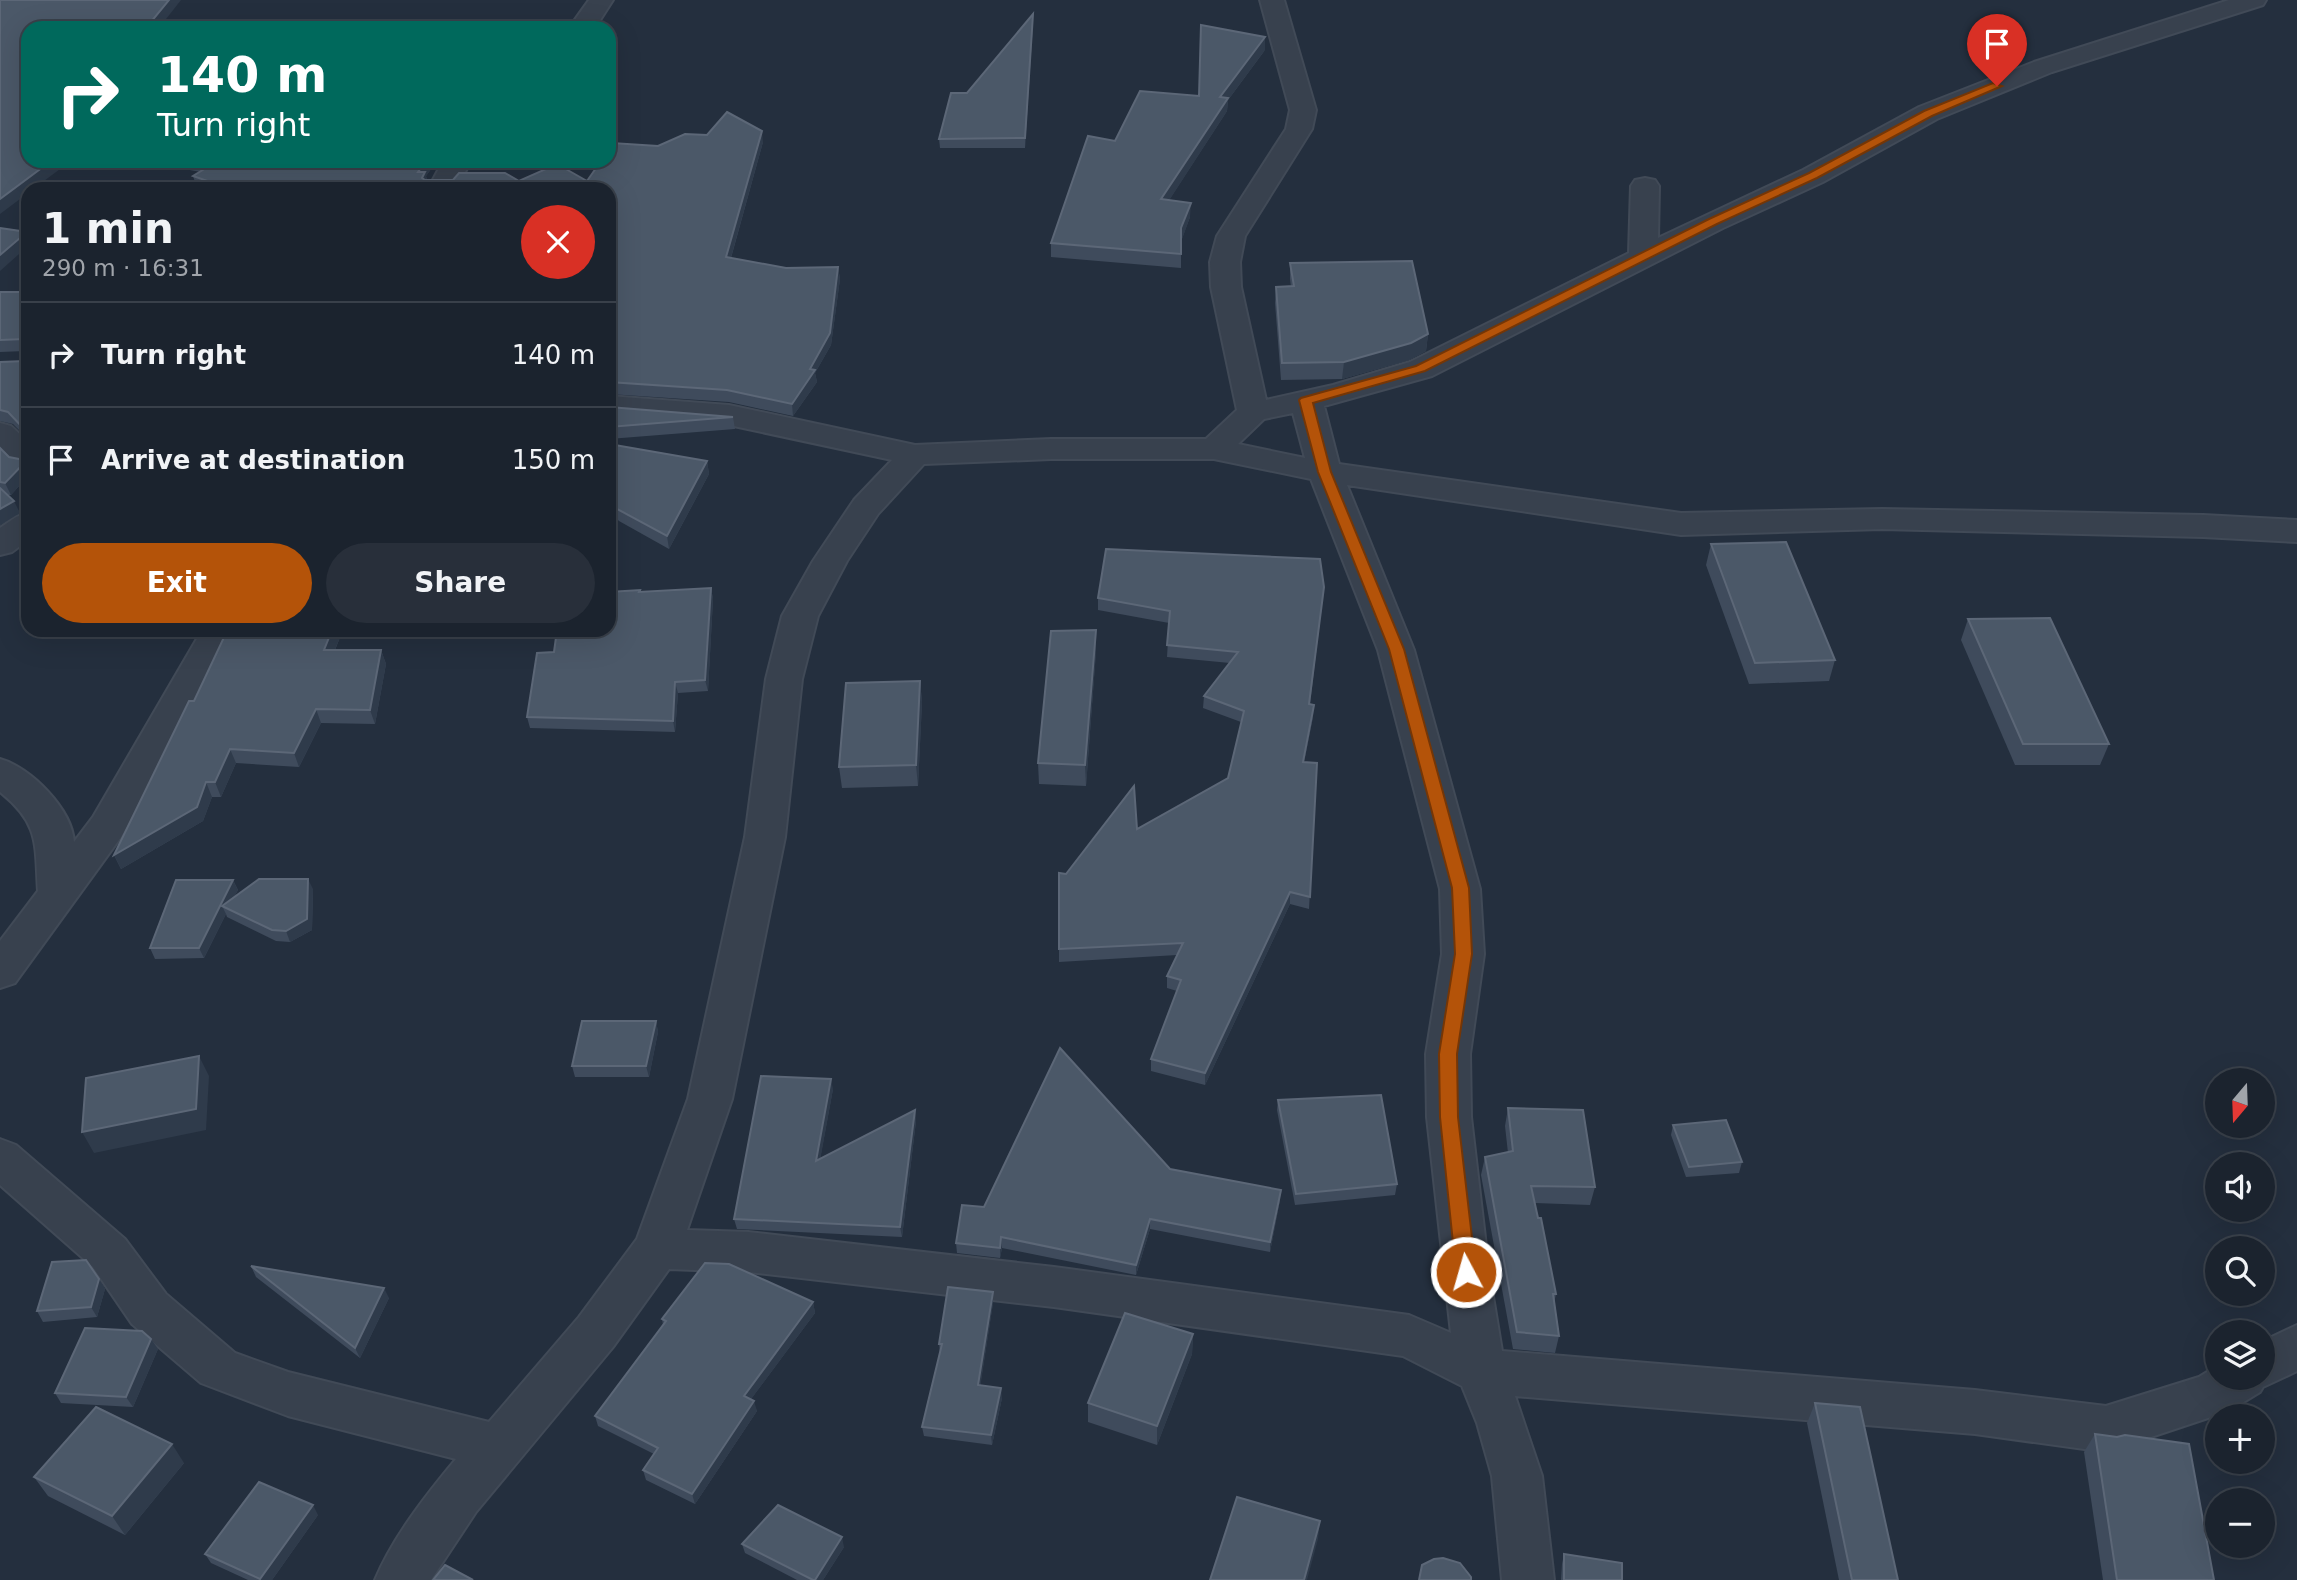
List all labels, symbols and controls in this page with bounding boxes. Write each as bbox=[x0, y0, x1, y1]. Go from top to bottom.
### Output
pin bbox=[1967, 14, 2027, 86]
icon: arrive bbox=[1978, 25, 2016, 63]
text: 140 m bbox=[157, 47, 327, 104]
icon: right bbox=[42, 49, 133, 140]
text: Turn right bbox=[157, 106, 310, 144]
text: 1 min bbox=[42, 204, 174, 253]
button: close bbox=[521, 205, 595, 279]
text: 290 m · 16:31 bbox=[42, 255, 204, 281]
icon: right bbox=[42, 336, 80, 374]
text: Turn right bbox=[101, 340, 246, 370]
text: 140 m bbox=[512, 340, 595, 370]
icon: arrive bbox=[42, 441, 80, 479]
text: Arrive at destination bbox=[101, 445, 405, 475]
text: 150 m bbox=[512, 445, 595, 475]
button: Exit bbox=[42, 543, 312, 623]
button: Share bbox=[326, 543, 595, 623]
north arrow bbox=[2205, 1068, 2275, 1138]
map controls bbox=[2205, 1068, 2275, 1558]
button: sound bbox=[2205, 1152, 2275, 1222]
position arrow bbox=[1429, 1235, 1503, 1309]
button: search bbox=[2205, 1236, 2275, 1306]
button: layers bbox=[2205, 1320, 2275, 1390]
button: + bbox=[2205, 1404, 2275, 1474]
button: − bbox=[2205, 1488, 2275, 1558]

